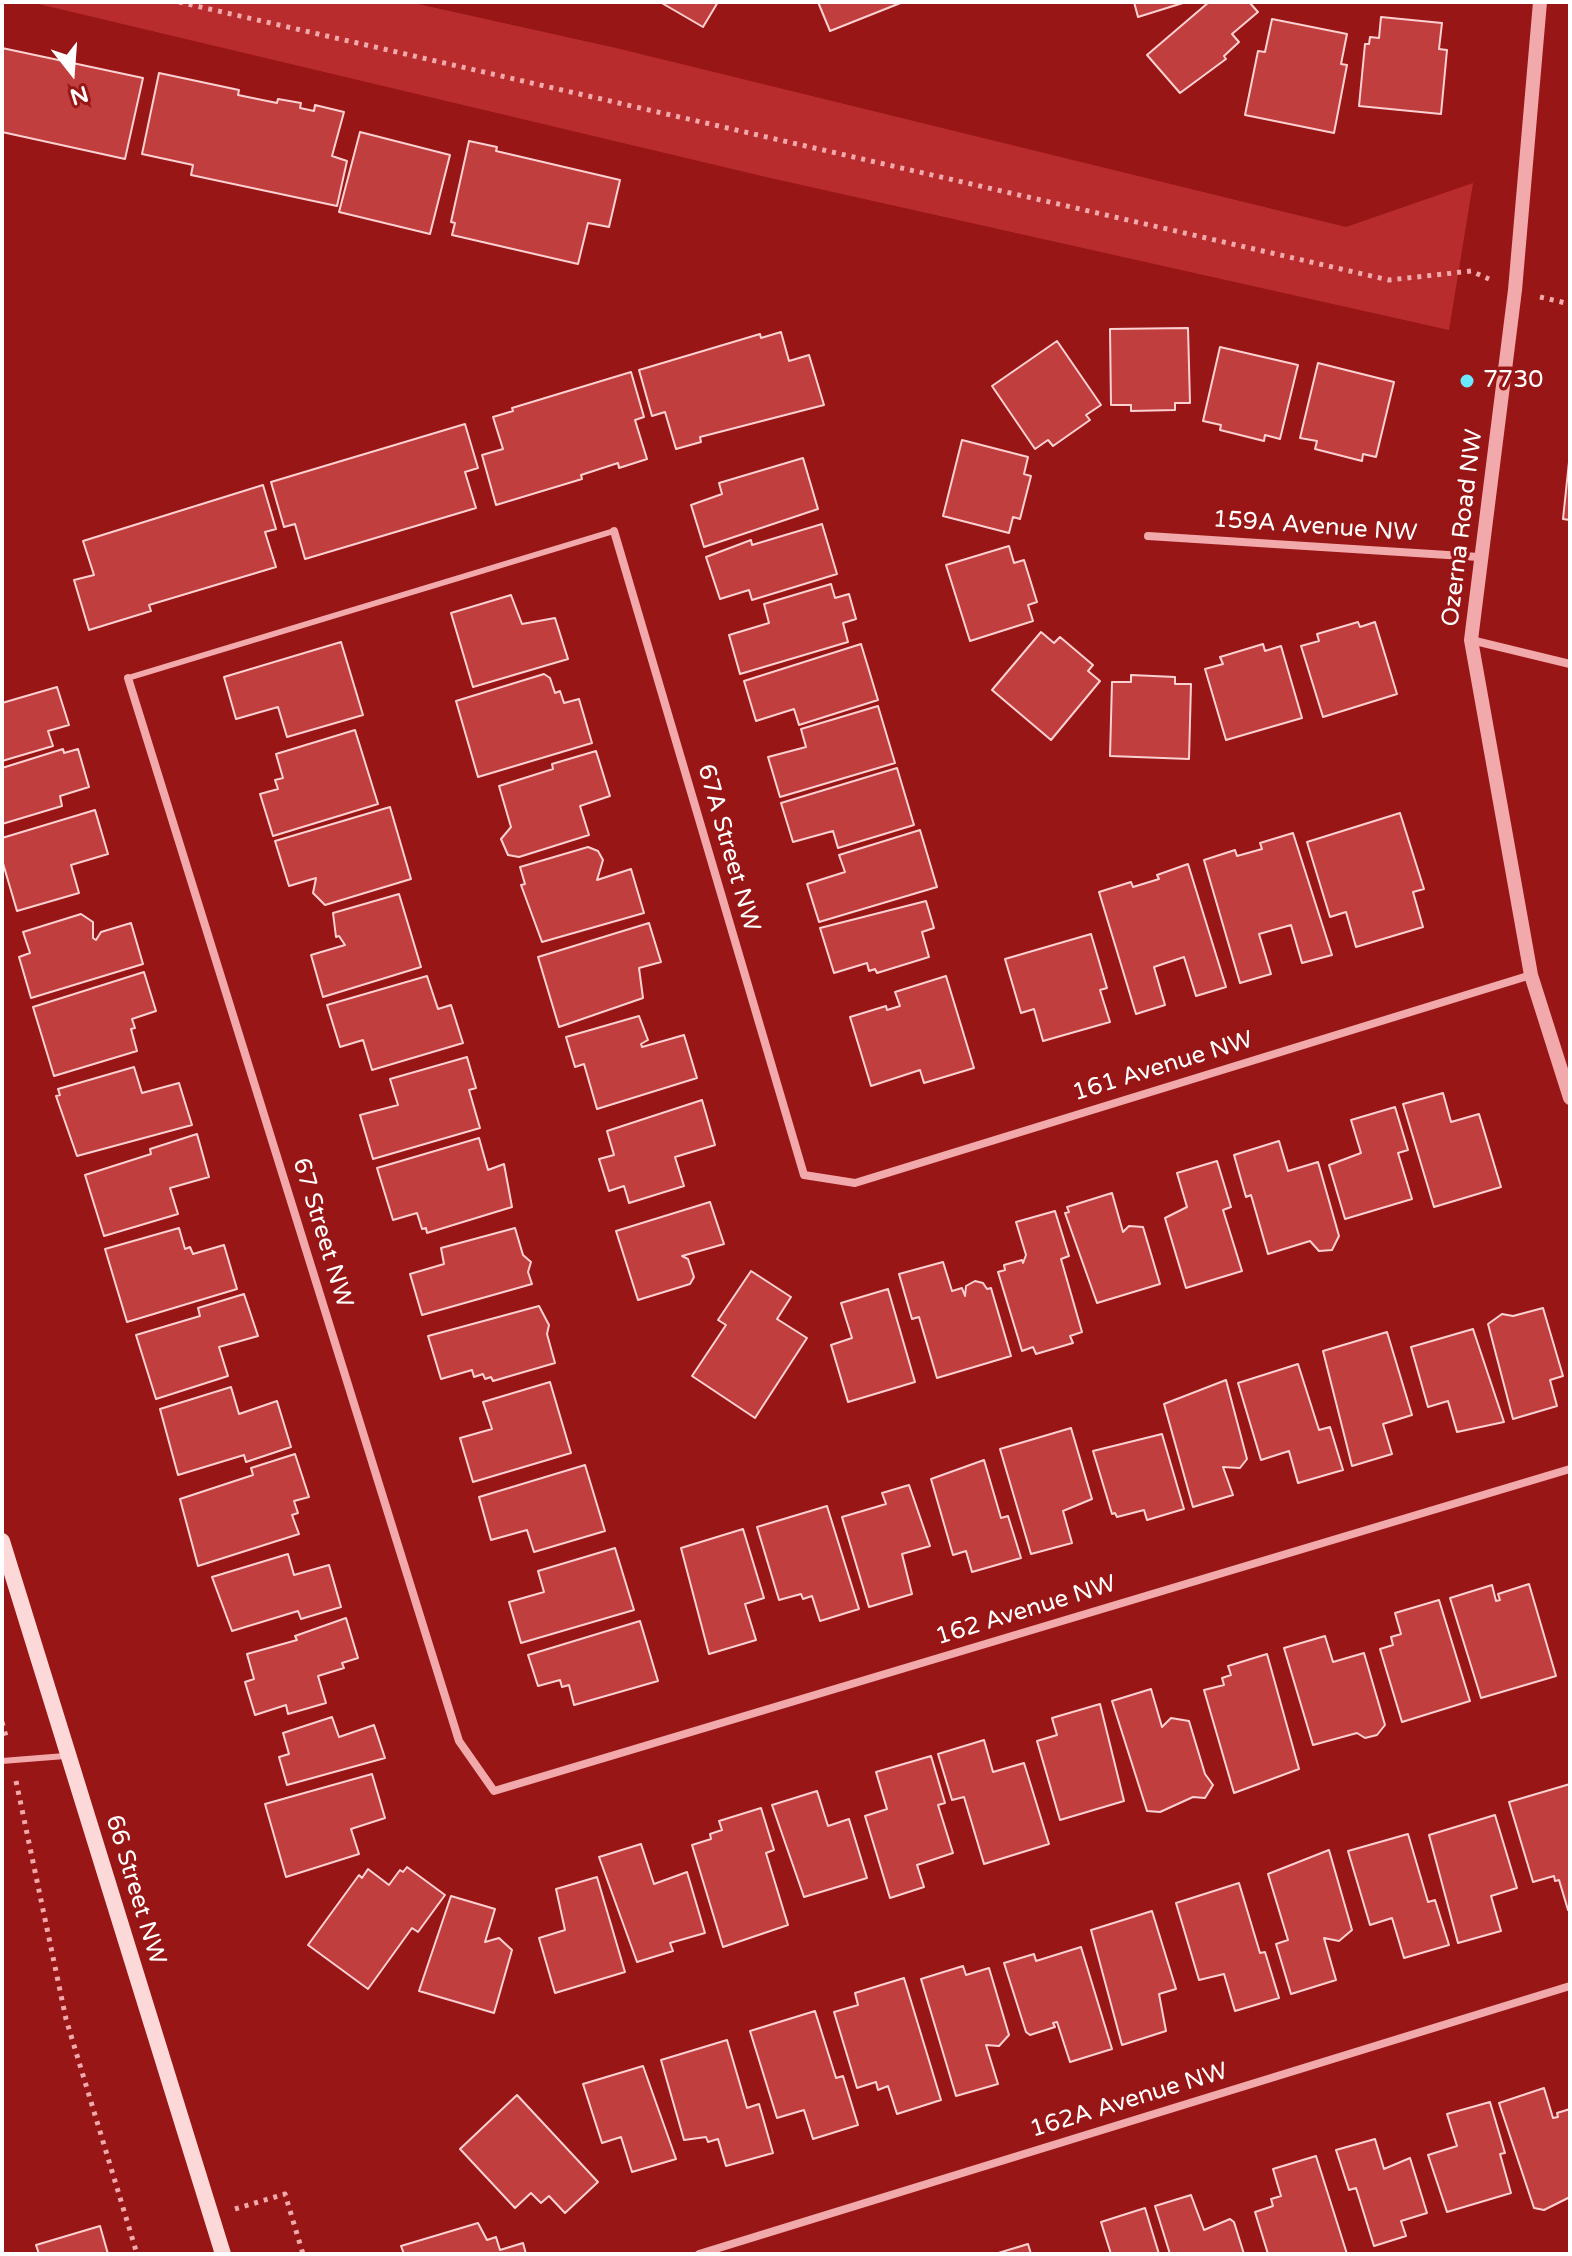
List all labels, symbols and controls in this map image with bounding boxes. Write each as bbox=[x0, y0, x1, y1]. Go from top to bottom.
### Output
north arrow bbox=[32, 32, 112, 112]
text: N bbox=[67, 80, 91, 110]
place label: 7730 bbox=[1483, 367, 1543, 395]
marker: 7730 bbox=[1458, 372, 1476, 390]
street label: Ozerna Road NW bbox=[1437, 428, 1489, 628]
street label: 159A Avenue NW bbox=[1212, 505, 1418, 549]
street label: 67A Street NW bbox=[690, 761, 766, 935]
street label: 161 Avenue NW bbox=[1069, 1026, 1257, 1108]
street label: 67 Street NW bbox=[286, 1155, 358, 1311]
street label: 162 Avenue NW bbox=[932, 1570, 1120, 1652]
street label: 66 Street NW bbox=[99, 1812, 171, 1968]
street label: 162A Avenue NW bbox=[1027, 2057, 1231, 2145]

